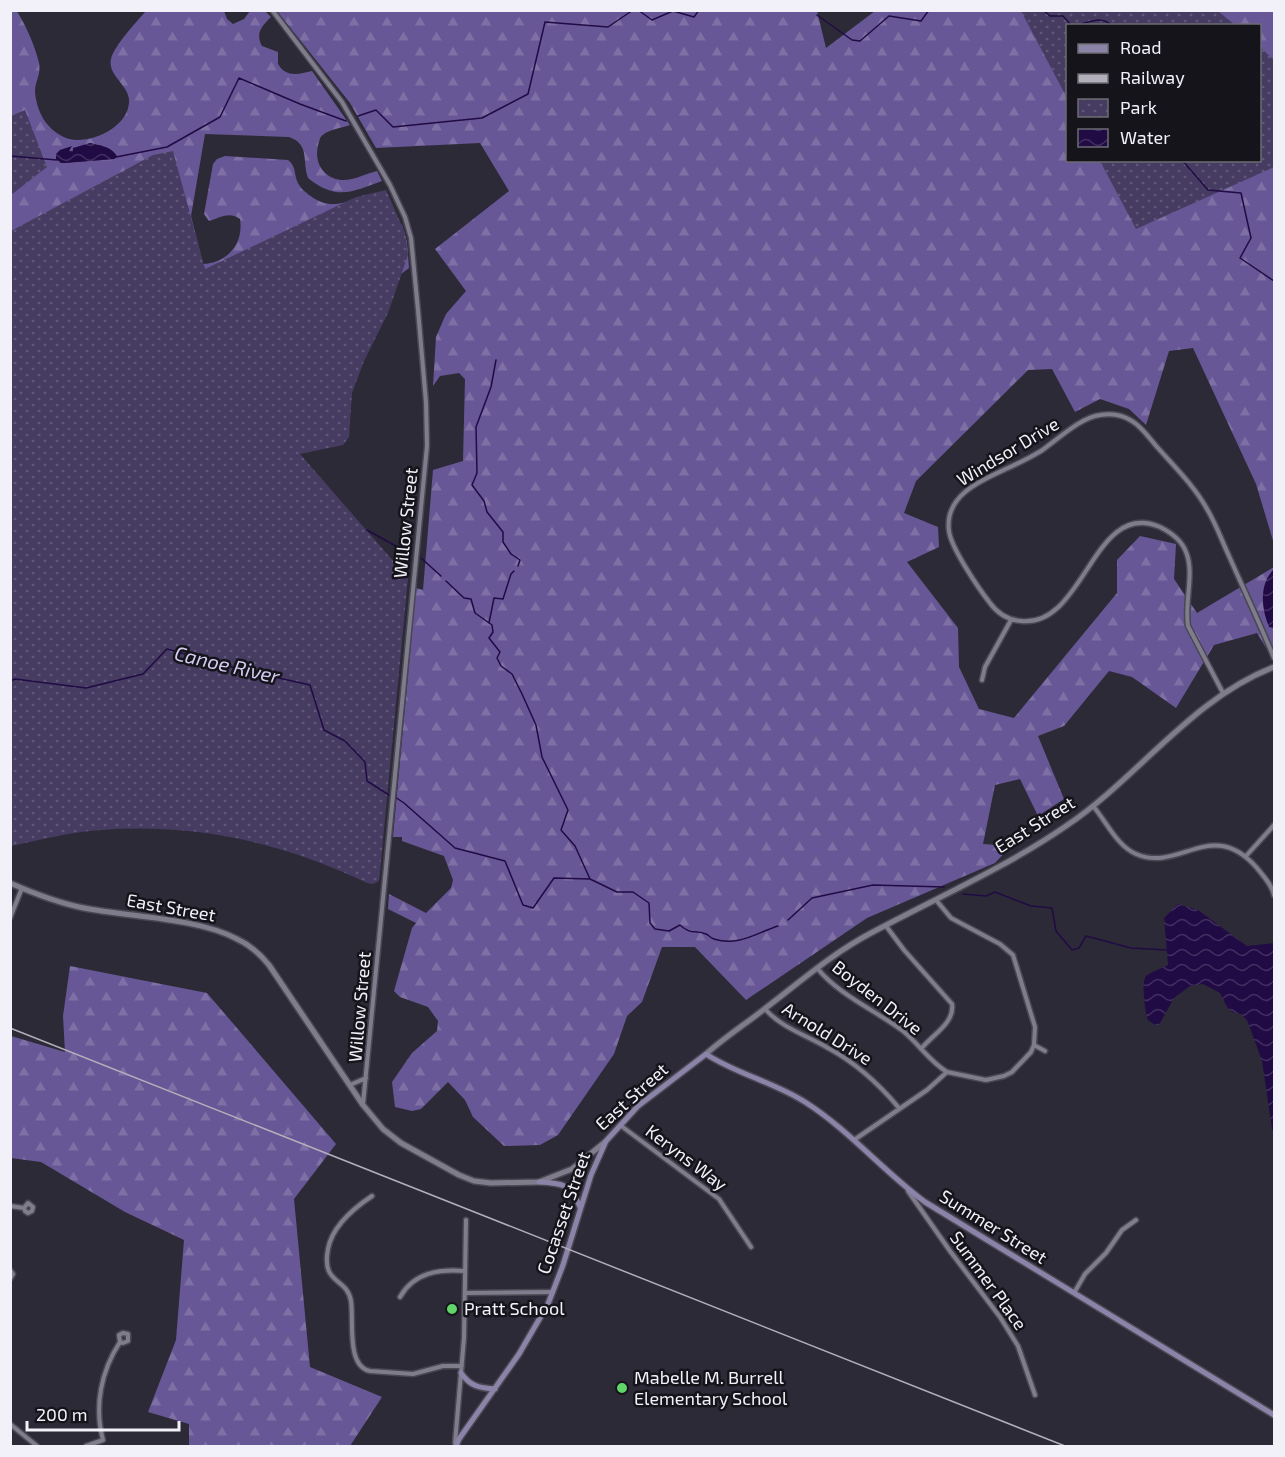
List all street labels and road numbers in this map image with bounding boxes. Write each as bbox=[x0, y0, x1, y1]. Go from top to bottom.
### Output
street label: Windsor Drive bbox=[952, 412, 1063, 490]
street label: Willow Street bbox=[388, 466, 422, 579]
street label: East Street bbox=[990, 791, 1079, 857]
street label: East Street bbox=[125, 888, 218, 926]
street label: Willow Street bbox=[343, 951, 375, 1063]
street label: Boyden Drive bbox=[828, 955, 927, 1039]
street label: Arnold Drive bbox=[779, 997, 876, 1069]
street label: East Street bbox=[591, 1058, 672, 1135]
street label: Keryns Way bbox=[641, 1119, 732, 1195]
street label: Cocasset Street bbox=[532, 1148, 594, 1277]
street label: Summer Street bbox=[936, 1184, 1051, 1268]
street label: Summer Place bbox=[946, 1227, 1032, 1334]

